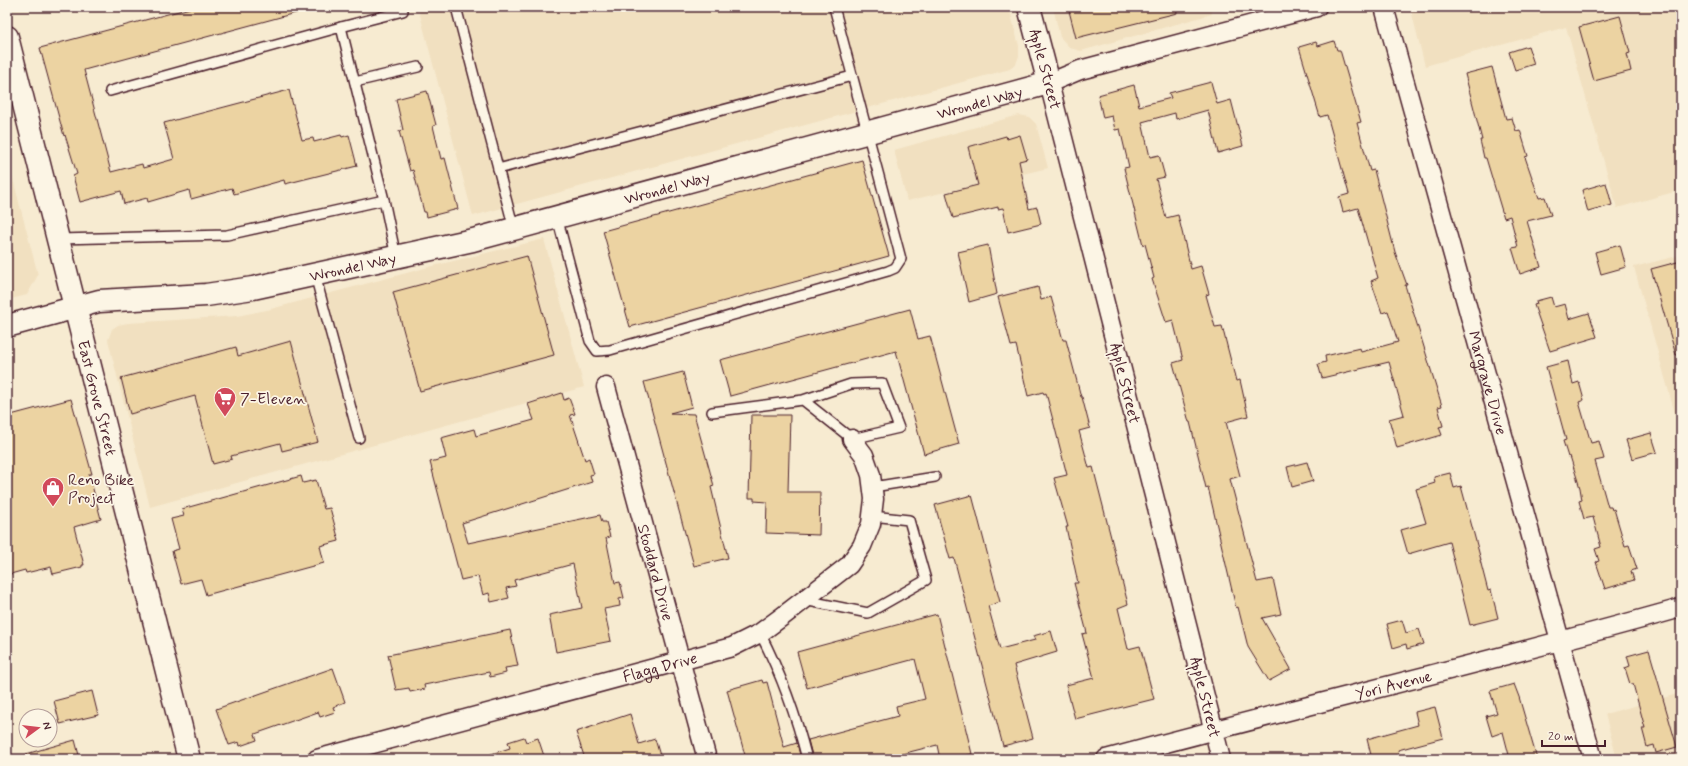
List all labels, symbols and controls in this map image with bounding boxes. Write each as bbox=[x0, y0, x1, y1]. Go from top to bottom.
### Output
street label: Apple Street bbox=[1023, 27, 1065, 113]
street label: Wrondel Way bbox=[934, 82, 1025, 125]
street label: Wrondel Way bbox=[622, 167, 712, 210]
street label: Wrondel Way bbox=[308, 248, 398, 287]
street label: Margrave Drive bbox=[1463, 329, 1511, 438]
street label: East Grove Street bbox=[72, 338, 121, 458]
street label: Apple Street bbox=[1103, 341, 1145, 427]
supermarket icon: 7-Eleven bbox=[212, 385, 238, 418]
place label: 7-Eleven bbox=[240, 389, 306, 410]
place label: Reno Bike Project bbox=[68, 470, 134, 509]
shop icon: Reno Bike Project bbox=[40, 475, 66, 508]
street label: Stoddard Drive bbox=[632, 522, 678, 623]
street label: Flagg Drive bbox=[621, 648, 700, 688]
street label: Apple Street bbox=[1183, 655, 1225, 741]
street label: Yori Avenue bbox=[1353, 666, 1435, 706]
north arrow bbox=[18, 708, 58, 748]
text: N bbox=[39, 720, 54, 731]
scale bar bbox=[1542, 722, 1605, 748]
text: 20 m bbox=[1548, 729, 1574, 745]

